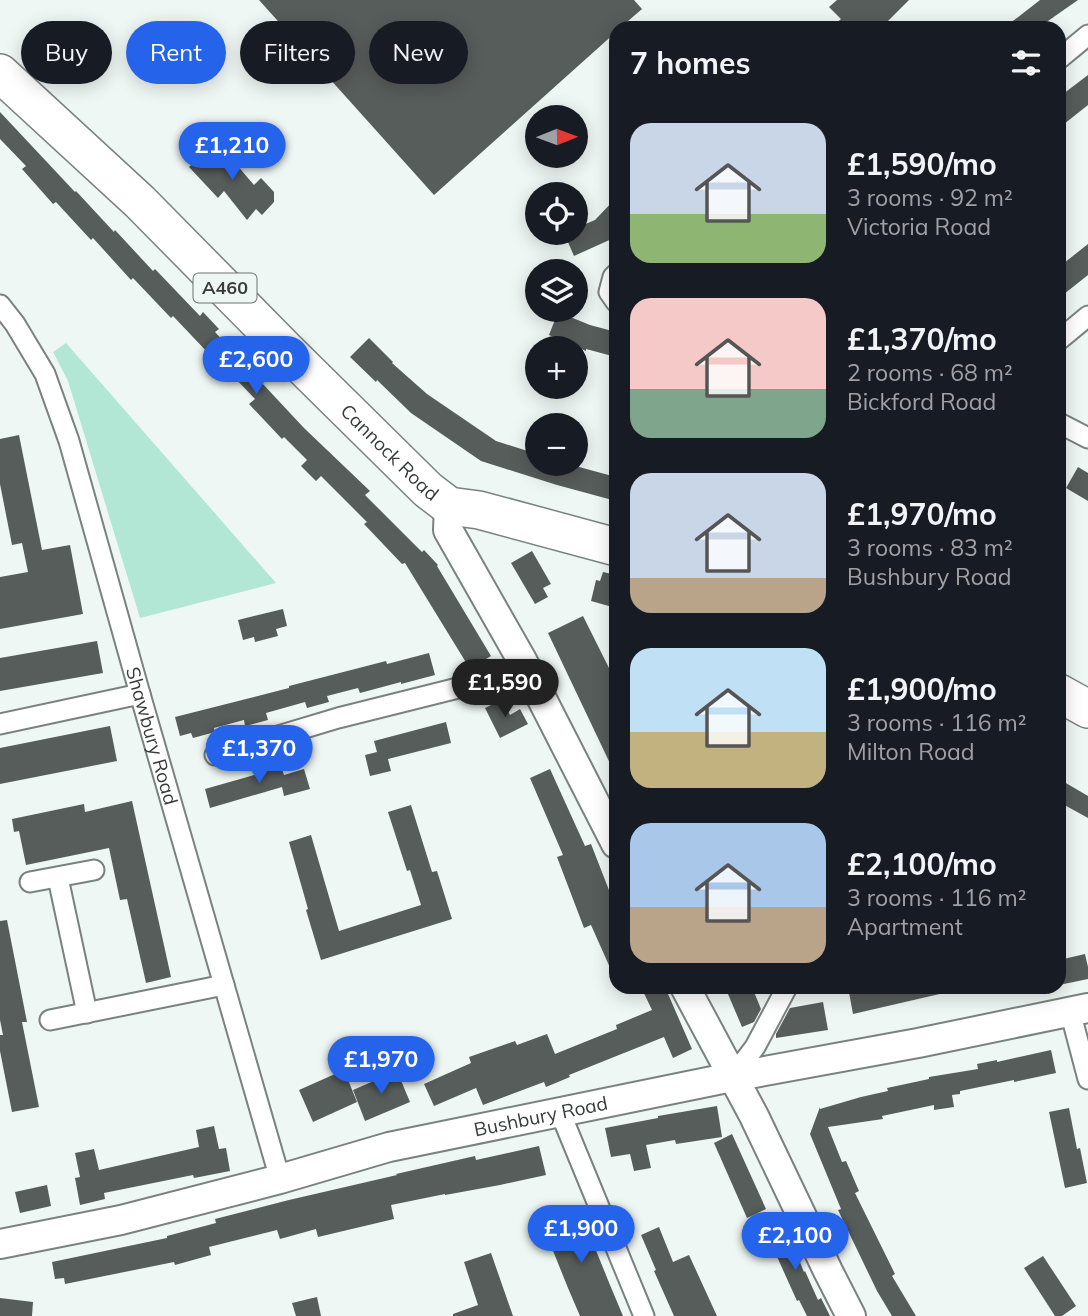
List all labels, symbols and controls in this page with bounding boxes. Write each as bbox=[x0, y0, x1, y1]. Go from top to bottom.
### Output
chip: Buy bbox=[21, 21, 112, 84]
chip: Rent bbox=[126, 21, 226, 84]
chip: Filters bbox=[240, 21, 355, 84]
chip: New bbox=[369, 21, 468, 84]
text: 7 homes bbox=[630, 44, 751, 82]
icon: filters bbox=[1007, 44, 1045, 82]
north arrow bbox=[525, 105, 588, 168]
map controls bbox=[525, 105, 588, 476]
pin: £1,210 bbox=[175, 122, 289, 182]
text: £1,210 bbox=[195, 130, 269, 159]
text: £1,590/mo bbox=[847, 145, 997, 183]
icon: home bbox=[686, 151, 770, 235]
button: locate bbox=[525, 182, 588, 245]
text: 3 rooms · 92 m² bbox=[847, 183, 1013, 212]
text: Victoria Road bbox=[847, 212, 991, 241]
button: layers bbox=[525, 259, 588, 322]
road number: A460 bbox=[194, 274, 256, 302]
text: £1,370/mo bbox=[847, 320, 997, 358]
icon: home bbox=[686, 326, 770, 410]
pin: £2,600 bbox=[199, 336, 313, 396]
button: + bbox=[525, 336, 588, 399]
text: £2,600 bbox=[219, 344, 293, 373]
text: 2 rooms · 68 m² bbox=[847, 358, 1013, 387]
text: Bickford Road bbox=[847, 387, 996, 416]
street label: Cannock Road bbox=[336, 399, 443, 506]
button: − bbox=[525, 413, 588, 476]
text: £1,970/mo bbox=[847, 495, 997, 533]
icon: home bbox=[686, 501, 770, 585]
text: 3 rooms · 83 m² bbox=[847, 533, 1013, 562]
text: Bushbury Road bbox=[847, 562, 1012, 591]
pin: £1,590 bbox=[448, 660, 562, 719]
street label: Shawbury Road bbox=[121, 664, 183, 808]
text: £1,590 bbox=[468, 667, 542, 696]
text: £1,900/mo bbox=[847, 670, 997, 708]
icon: home bbox=[686, 676, 770, 760]
text: 3 rooms · 116 m² bbox=[847, 708, 1027, 737]
pin: £1,370 bbox=[202, 726, 316, 785]
text: £1,370 bbox=[222, 733, 296, 762]
text: Milton Road bbox=[847, 737, 975, 766]
text: £2,100/mo bbox=[847, 845, 997, 883]
icon: home bbox=[686, 851, 770, 935]
text: 3 rooms · 116 m² bbox=[847, 883, 1027, 912]
text: Apartment bbox=[847, 912, 963, 941]
pin: £1,970 bbox=[324, 1036, 438, 1096]
text: £1,970 bbox=[344, 1044, 418, 1073]
street label: Bushbury Road bbox=[472, 1091, 610, 1141]
pin: £1,900 bbox=[524, 1206, 638, 1265]
pin: £2,100 bbox=[738, 1212, 852, 1272]
text: £1,900 bbox=[544, 1213, 618, 1242]
text: £2,100 bbox=[758, 1220, 832, 1249]

